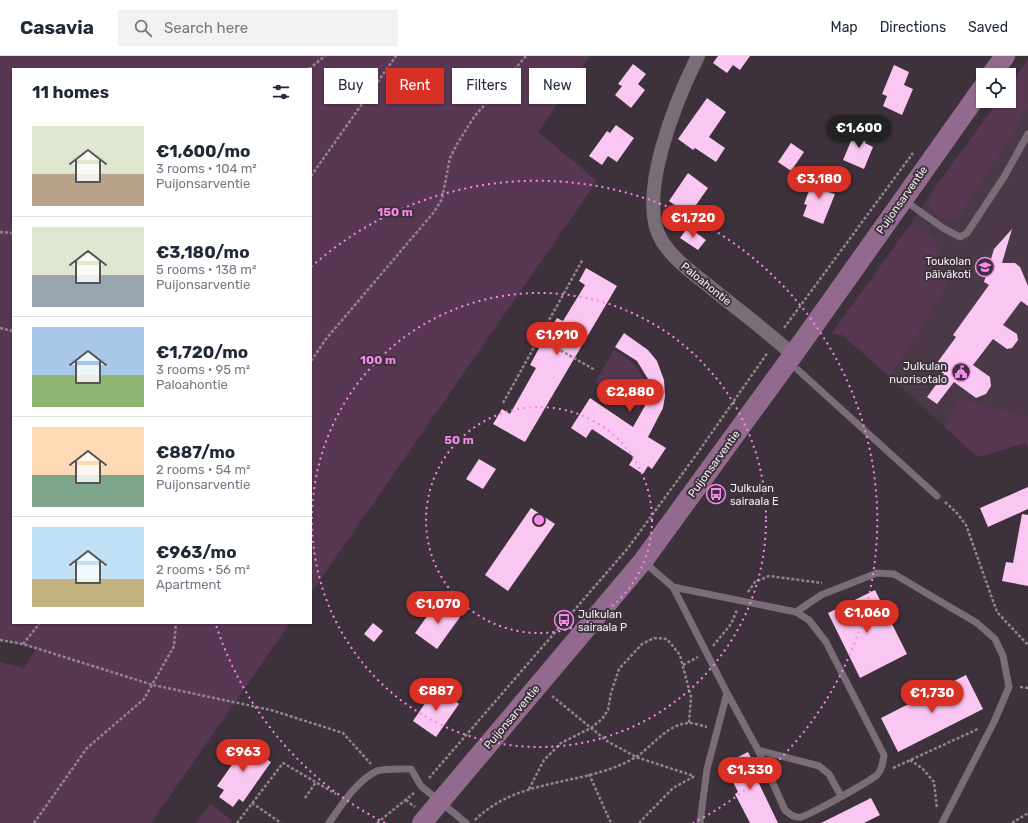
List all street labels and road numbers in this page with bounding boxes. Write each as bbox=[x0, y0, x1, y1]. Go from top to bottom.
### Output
street label: Puijonsarventie bbox=[874, 164, 930, 236]
street label: Paloahontie bbox=[678, 260, 734, 308]
street label: Puijonsarventie bbox=[685, 428, 743, 500]
street label: Puijonsarventie bbox=[481, 682, 543, 752]

